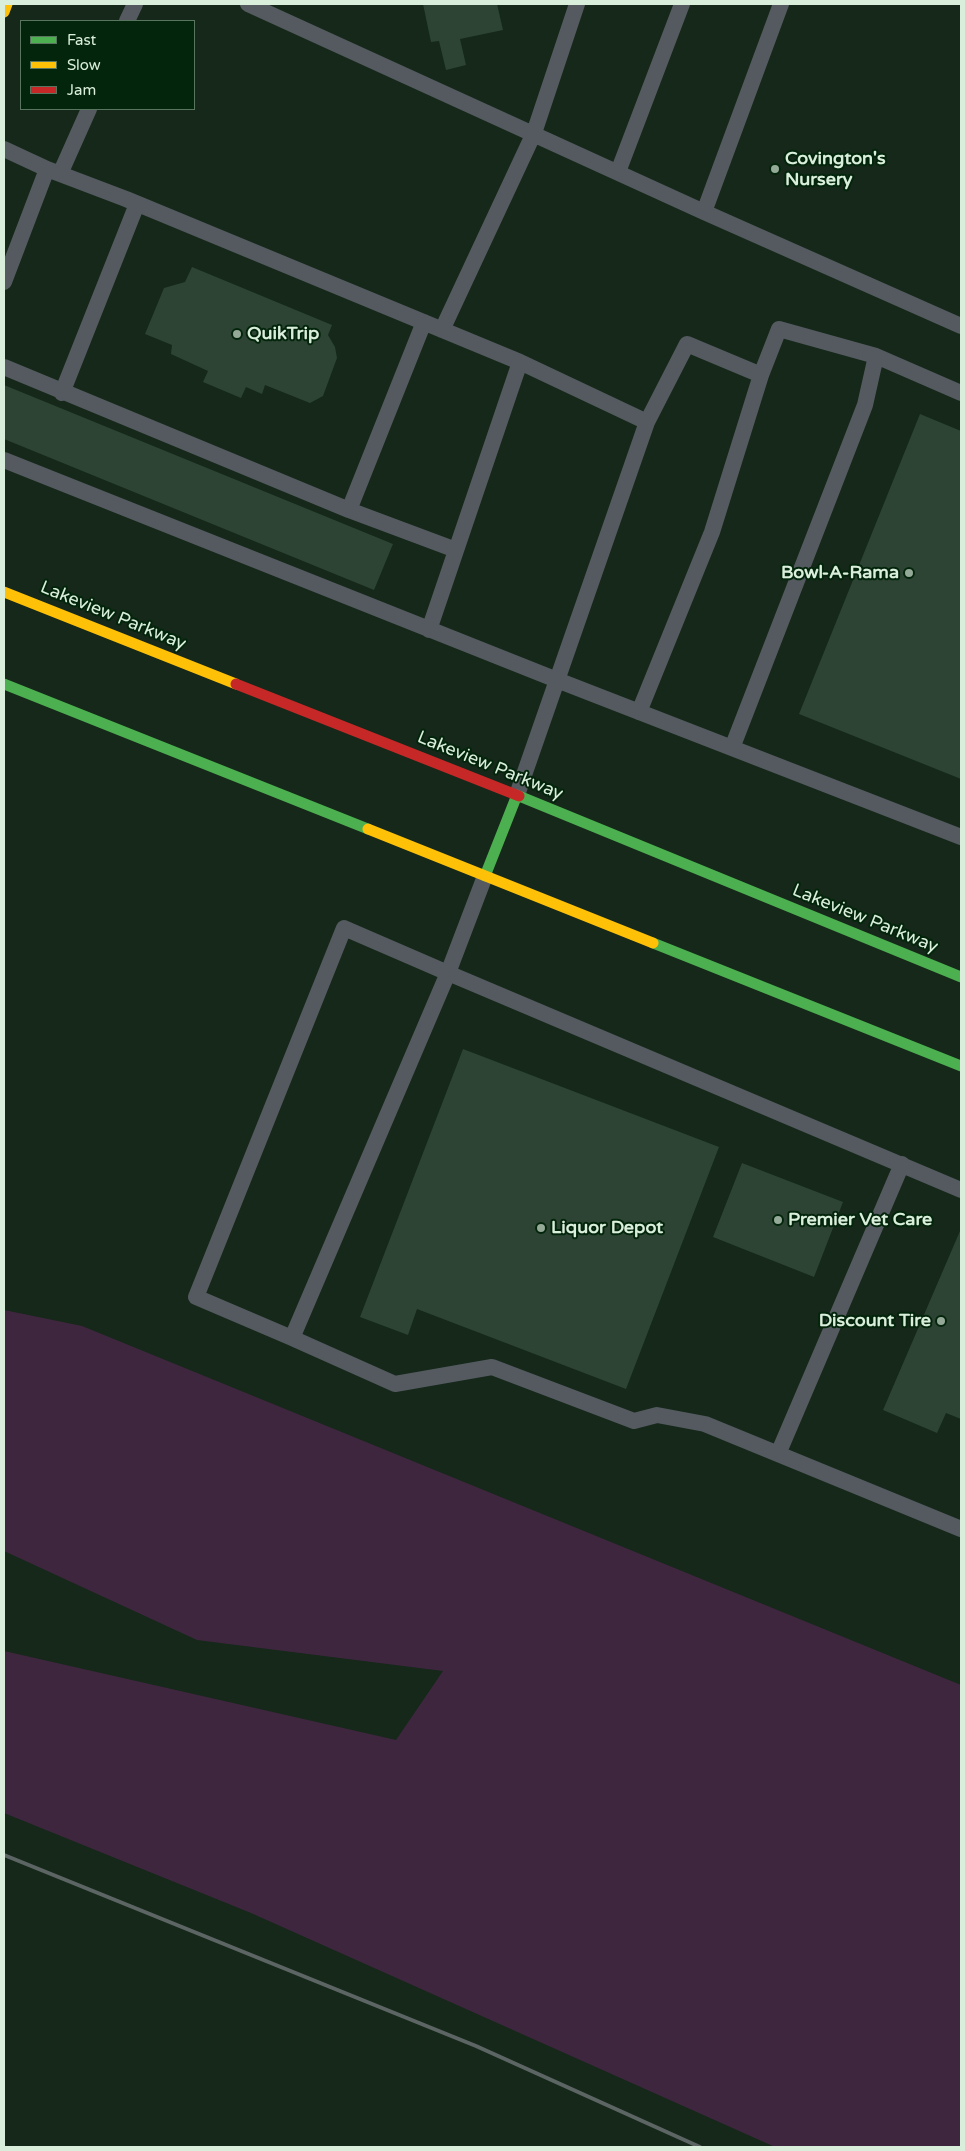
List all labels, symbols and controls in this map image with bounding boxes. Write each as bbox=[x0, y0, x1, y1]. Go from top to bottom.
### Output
legend bbox=[20, 20, 195, 110]
text: Fast bbox=[67, 31, 96, 49]
text: Slow bbox=[67, 56, 101, 74]
text: Jam bbox=[67, 81, 96, 99]
place label: Covington's Nursery bbox=[785, 148, 886, 190]
marker: Covington's Nursery bbox=[769, 163, 781, 175]
place label: QuikTrip bbox=[247, 323, 319, 345]
marker: QuikTrip bbox=[231, 328, 243, 340]
place label: Bowl-A-Rama bbox=[781, 562, 899, 584]
marker: Bowl-A-Rama bbox=[903, 567, 915, 579]
street label: Lakeview Parkway bbox=[37, 577, 189, 655]
street label: Lakeview Parkway bbox=[414, 727, 566, 805]
street label: Lakeview Parkway bbox=[789, 880, 941, 958]
place label: Premier Vet Care bbox=[788, 1209, 932, 1231]
marker: Premier Vet Care bbox=[772, 1214, 784, 1226]
place label: Liquor Depot bbox=[551, 1217, 663, 1239]
marker: Liquor Depot bbox=[535, 1222, 547, 1234]
place label: Discount Tire bbox=[819, 1310, 931, 1332]
marker: Discount Tire bbox=[935, 1315, 947, 1327]

